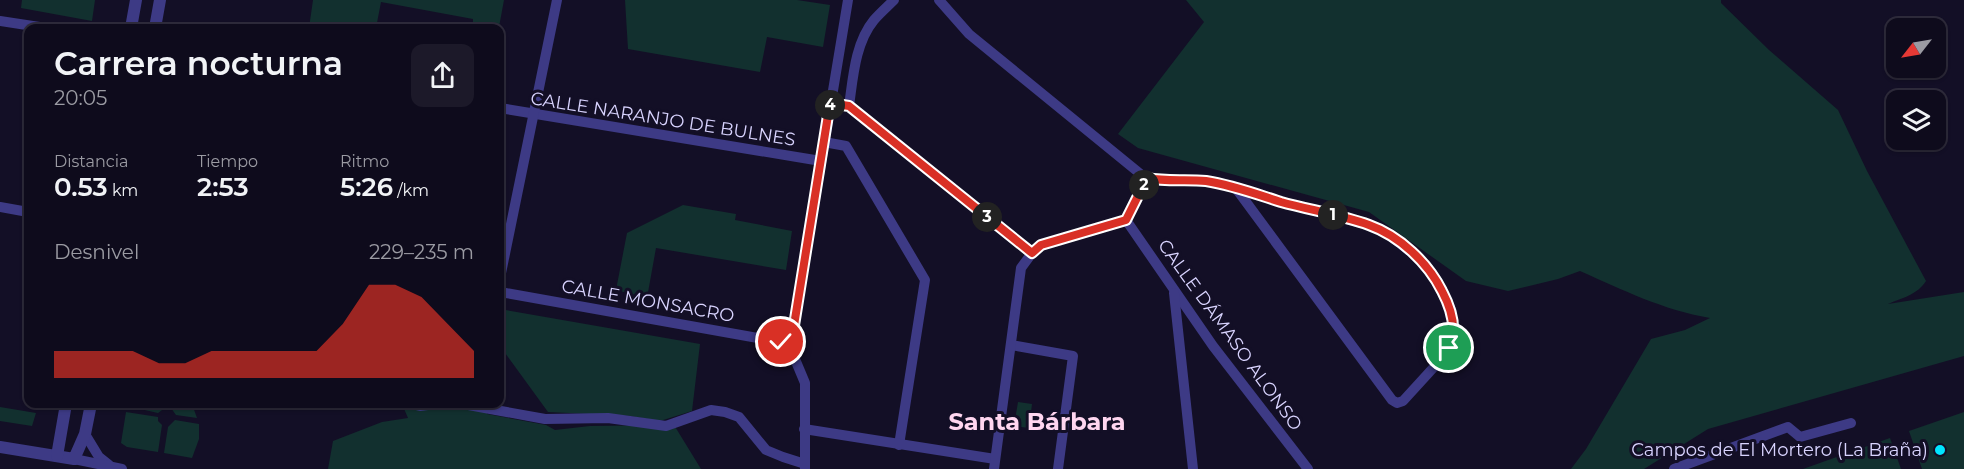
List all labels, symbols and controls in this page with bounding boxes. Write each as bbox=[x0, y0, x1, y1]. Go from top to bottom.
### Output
north arrow bbox=[1886, 18, 1946, 78]
map controls bbox=[1886, 18, 1946, 150]
text: Carrera nocturna bbox=[54, 43, 343, 83]
button: share bbox=[411, 44, 474, 107]
text: 20:05 bbox=[54, 86, 107, 110]
street label: CALLE NARANJO DE BULNES bbox=[529, 87, 797, 151]
pin: 4 bbox=[815, 90, 845, 120]
button: layers bbox=[1886, 90, 1946, 150]
text: 4 bbox=[824, 95, 836, 114]
text: Distancia bbox=[54, 152, 128, 171]
text: Tiempo bbox=[197, 152, 258, 171]
text: Ritmo bbox=[340, 152, 389, 171]
pin: 2 bbox=[1129, 170, 1159, 200]
text: 0.53 bbox=[54, 171, 108, 203]
text: 2:53 bbox=[197, 171, 249, 203]
text: 5:26 bbox=[340, 171, 393, 203]
text: 2 bbox=[1139, 175, 1149, 194]
text: km bbox=[108, 181, 138, 200]
text: /km bbox=[393, 181, 429, 200]
pin: 1 bbox=[1318, 200, 1348, 230]
pin: 3 bbox=[972, 202, 1002, 232]
text: 1 bbox=[1330, 205, 1336, 224]
text: 3 bbox=[982, 207, 992, 226]
street label: CALLE DÁMASO ALONSO bbox=[1153, 235, 1307, 435]
text: Desnivel bbox=[54, 240, 139, 264]
text: 229–235 m bbox=[369, 240, 474, 264]
street label: CALLE MONSACRO bbox=[560, 275, 736, 327]
pin bbox=[755, 316, 806, 367]
pin bbox=[1423, 322, 1474, 373]
icon: check bbox=[764, 325, 797, 358]
icon: arrive bbox=[1432, 331, 1465, 364]
district label: Santa Bárbara bbox=[948, 407, 1126, 436]
place label: Campos de El Mortero (La Braña) bbox=[1631, 439, 1928, 461]
marker: Campos de El Mortero (La Braña) bbox=[1933, 443, 1947, 457]

